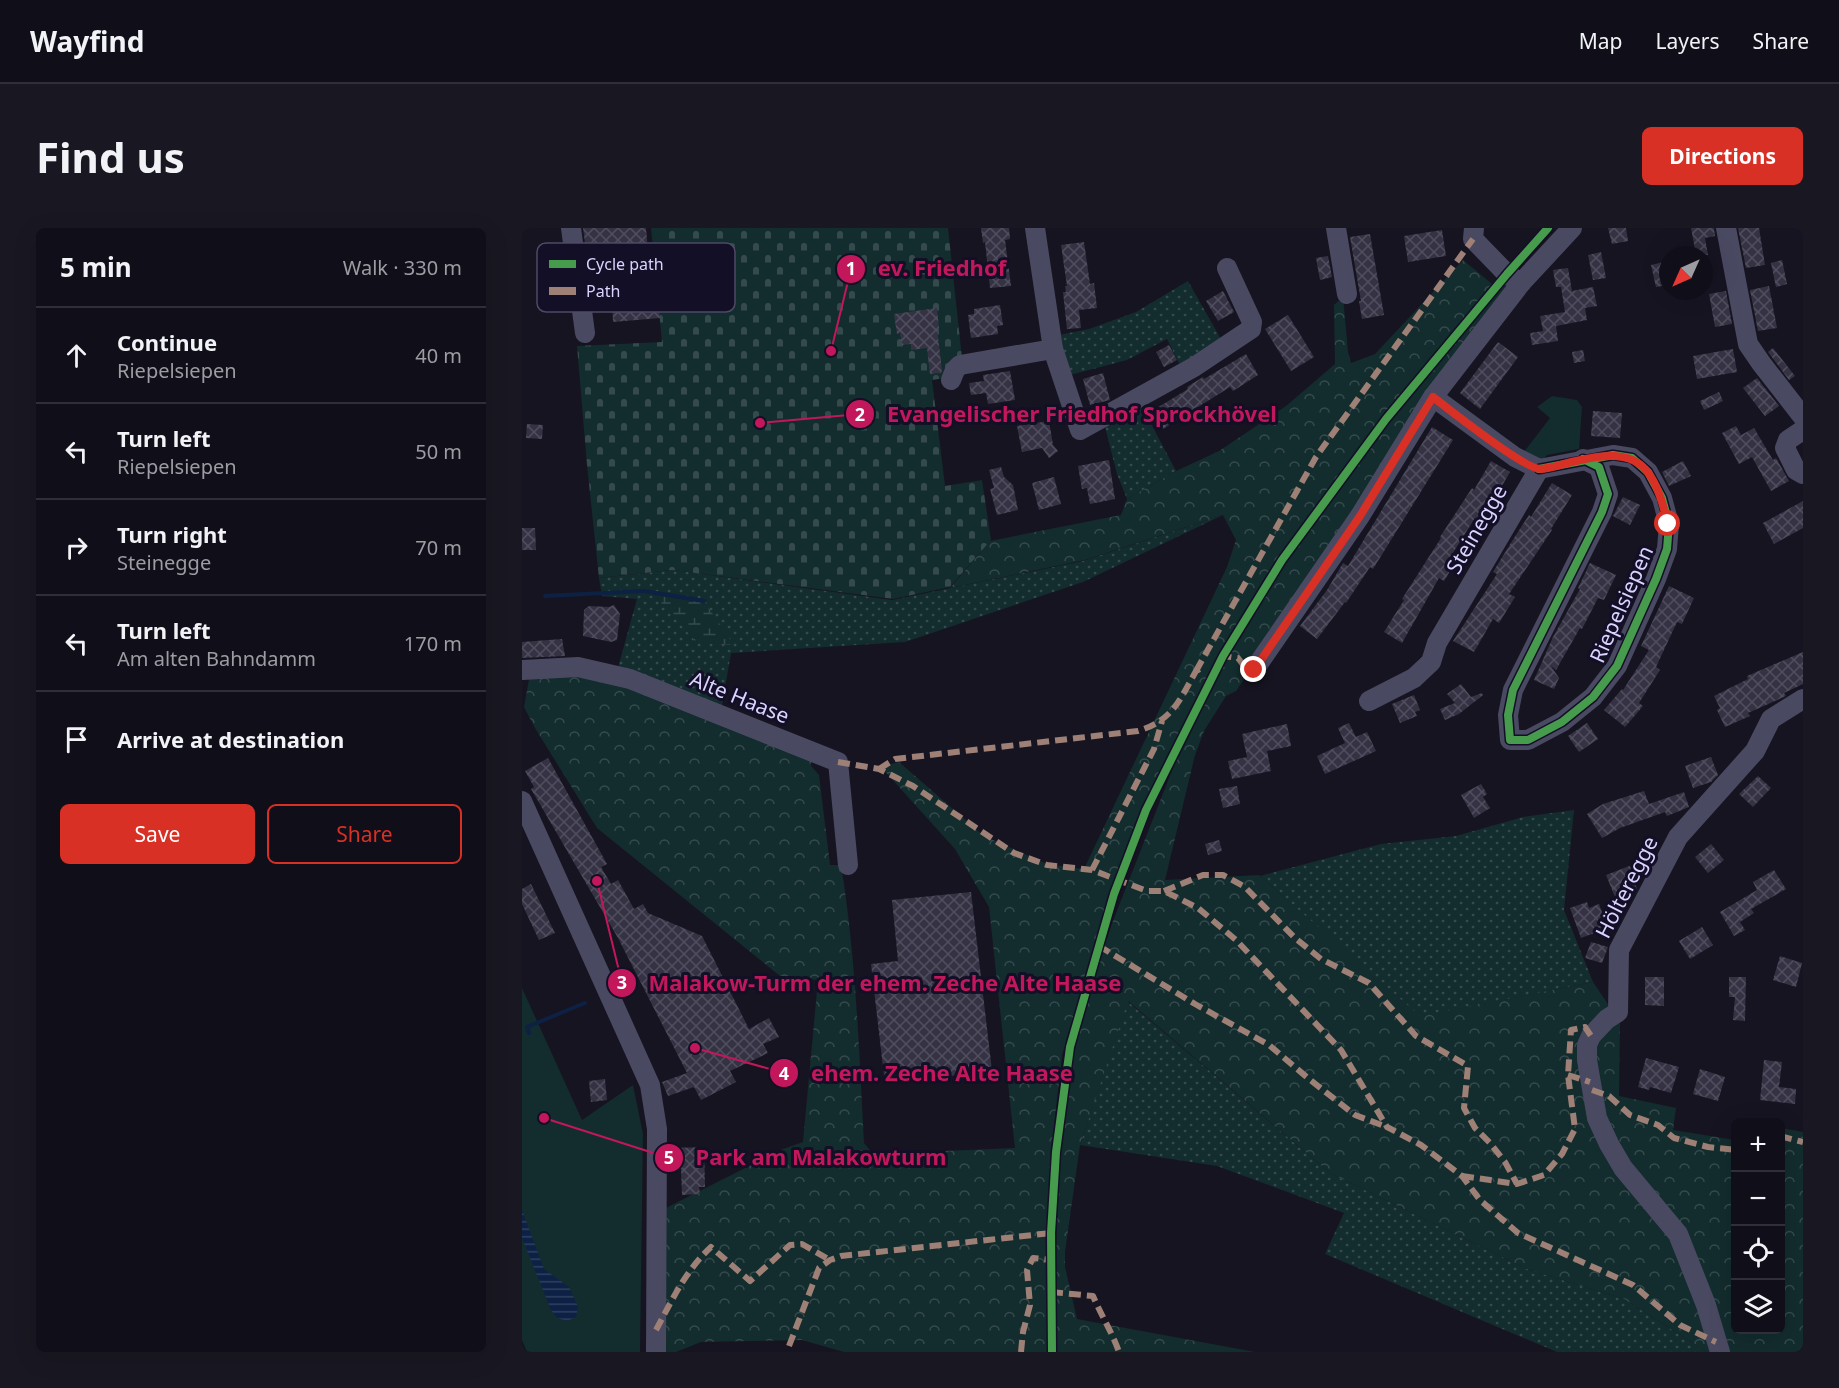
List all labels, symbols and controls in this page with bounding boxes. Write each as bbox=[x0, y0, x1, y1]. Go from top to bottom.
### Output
text: Wayfind bbox=[30, 22, 144, 60]
text: Map bbox=[1579, 27, 1623, 55]
text: Layers bbox=[1656, 27, 1720, 55]
text: Share bbox=[1753, 27, 1809, 55]
button: Directions bbox=[1642, 127, 1803, 185]
text: Find us bbox=[36, 128, 185, 185]
legend bbox=[537, 243, 735, 312]
north arrow bbox=[1659, 246, 1713, 300]
text: 5 min bbox=[60, 249, 132, 285]
callout: ev. Friedhof bbox=[836, 249, 1018, 289]
text: ev. Friedhof bbox=[878, 252, 1008, 282]
text: Cycle path bbox=[586, 253, 664, 275]
text: Walk · 330 m bbox=[343, 254, 462, 281]
text: 1 bbox=[846, 256, 856, 280]
text: Path bbox=[586, 280, 620, 302]
text: Continue bbox=[117, 327, 217, 357]
icon: ahead bbox=[60, 339, 93, 372]
text: 40 m bbox=[415, 342, 462, 369]
text: Riepelsiepen bbox=[117, 357, 237, 384]
callout: Evangelischer Friedhof Sprockhövel bbox=[845, 394, 1289, 434]
text: Evangelischer Friedhof Sprockhövel bbox=[887, 398, 1277, 428]
text: 2 bbox=[855, 402, 865, 426]
text: Turn left bbox=[117, 423, 211, 453]
icon: left bbox=[60, 435, 93, 468]
text: 50 m bbox=[415, 438, 462, 465]
text: Riepelsiepen bbox=[117, 453, 237, 480]
street label: Steinegge bbox=[1439, 479, 1513, 579]
route start bbox=[1654, 510, 1680, 536]
text: Turn right bbox=[117, 519, 227, 549]
icon: right bbox=[60, 531, 93, 564]
text: 70 m bbox=[415, 534, 462, 561]
street label: Riepelsiepen bbox=[1583, 541, 1659, 667]
text: Steinegge bbox=[117, 549, 211, 576]
text: Turn left bbox=[117, 615, 211, 645]
icon: left bbox=[60, 627, 93, 660]
text: 170 m bbox=[404, 630, 462, 657]
text: Am alten Bahndamm bbox=[117, 645, 316, 672]
route end bbox=[1240, 656, 1266, 682]
street label: Alte Haase bbox=[686, 664, 794, 730]
icon: arrive bbox=[60, 723, 93, 756]
text: Arrive at destination bbox=[117, 724, 344, 754]
button: Save bbox=[60, 804, 255, 864]
button: Share bbox=[267, 804, 462, 864]
street label: Hölteregge bbox=[1588, 831, 1664, 943]
callout: Malakow-Turm der ehem. Zeche Alte Haase bbox=[607, 963, 1134, 1003]
text: Malakow-Turm der ehem. Zeche Alte Haase bbox=[649, 967, 1121, 997]
text: 3 bbox=[617, 970, 627, 994]
callout: ehem. Zeche Alte Haase bbox=[769, 1053, 1085, 1093]
text: ehem. Zeche Alte Haase bbox=[811, 1057, 1073, 1087]
text: 4 bbox=[779, 1061, 789, 1085]
map controls bbox=[1731, 1118, 1785, 1334]
button: + bbox=[1731, 1118, 1785, 1172]
callout: Park am Malakowturm bbox=[654, 1138, 958, 1178]
text: Park am Malakowturm bbox=[696, 1141, 946, 1171]
text: 5 bbox=[664, 1145, 674, 1169]
button: − bbox=[1731, 1172, 1785, 1226]
button: locate bbox=[1731, 1226, 1785, 1280]
button: layers bbox=[1731, 1280, 1785, 1334]

